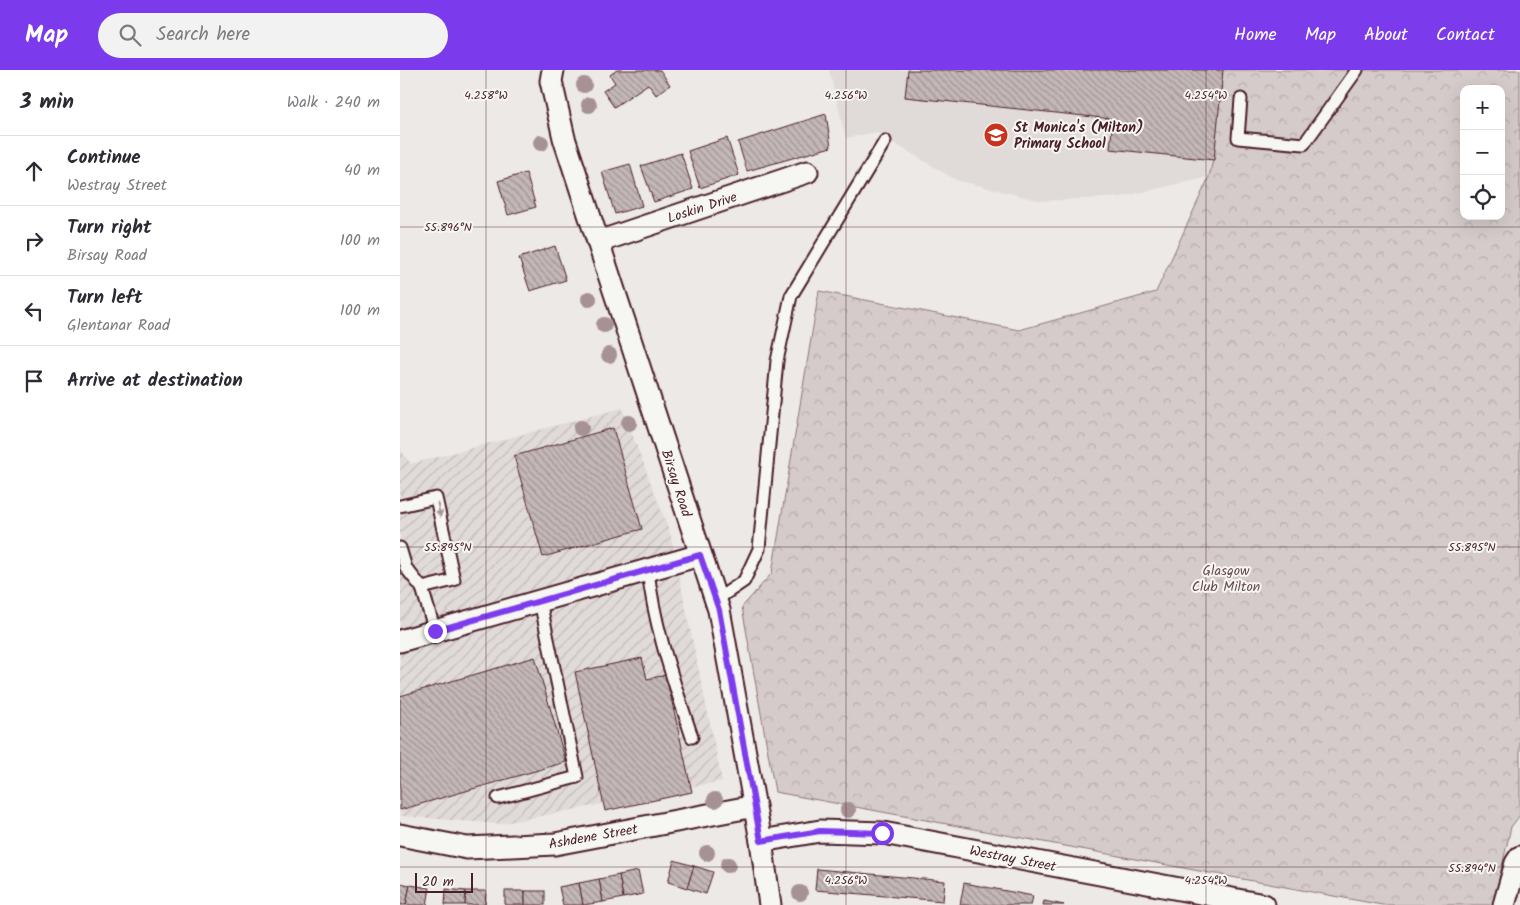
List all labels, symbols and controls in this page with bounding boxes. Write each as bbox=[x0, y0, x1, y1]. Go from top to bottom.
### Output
search box bbox=[98, 13, 448, 58]
text: Map bbox=[25, 16, 68, 55]
text: Search here bbox=[156, 20, 250, 50]
icon: search bbox=[116, 21, 144, 49]
text: Home bbox=[1234, 21, 1277, 50]
text: Map bbox=[1305, 21, 1336, 50]
text: About bbox=[1364, 21, 1408, 50]
text: Contact bbox=[1436, 21, 1495, 50]
map controls bbox=[1460, 85, 1505, 220]
button: + bbox=[1460, 85, 1505, 130]
text: 3 min bbox=[20, 86, 74, 119]
text: 4.258°W bbox=[464, 86, 508, 105]
text: 4.256°W bbox=[825, 86, 868, 105]
text: 4.254°W bbox=[1185, 86, 1227, 105]
text: Walk · 240 m bbox=[287, 90, 380, 115]
place label: St Monica's (Milton) Primary School bbox=[1014, 117, 1143, 155]
school or university icon: St Monica's (Milton) Primary School bbox=[983, 122, 1009, 148]
button: − bbox=[1460, 130, 1505, 175]
text: Continue bbox=[67, 143, 140, 173]
icon: ahead bbox=[20, 157, 48, 185]
text: 40 m bbox=[344, 158, 380, 183]
text: Westray Street bbox=[67, 173, 167, 198]
button: locate bbox=[1460, 175, 1505, 220]
street label: Loskin Drive bbox=[665, 186, 741, 230]
text: Turn right bbox=[67, 213, 152, 243]
text: 55.896°N bbox=[424, 218, 472, 237]
icon: right bbox=[20, 227, 48, 255]
text: 100 m bbox=[340, 228, 380, 253]
text: Birsay Road bbox=[67, 243, 147, 268]
text: Turn left bbox=[67, 283, 142, 313]
icon: left bbox=[20, 297, 48, 325]
text: 100 m bbox=[340, 298, 380, 323]
text: Glentanar Road bbox=[67, 313, 170, 338]
text: Arrive at destination bbox=[67, 366, 243, 396]
icon: arrive bbox=[20, 367, 48, 395]
street label: Birsay Road bbox=[655, 447, 698, 521]
one-way arrow bbox=[435, 502, 443, 518]
text: 55.895°N bbox=[424, 538, 472, 557]
text: 55.895°N bbox=[1448, 538, 1496, 557]
park label: Glasgow Club Milton bbox=[1192, 560, 1260, 598]
route end bbox=[424, 620, 447, 643]
street label: Ashdene Street bbox=[547, 818, 640, 856]
route start bbox=[871, 822, 894, 845]
street label: Westray Street bbox=[968, 840, 1058, 878]
text: 55.894°N bbox=[1448, 859, 1496, 878]
scale bar bbox=[415, 870, 472, 893]
text: 20 m bbox=[422, 871, 454, 893]
text: 4.256°W bbox=[825, 871, 868, 890]
text: 4.254°W bbox=[1185, 871, 1227, 890]

